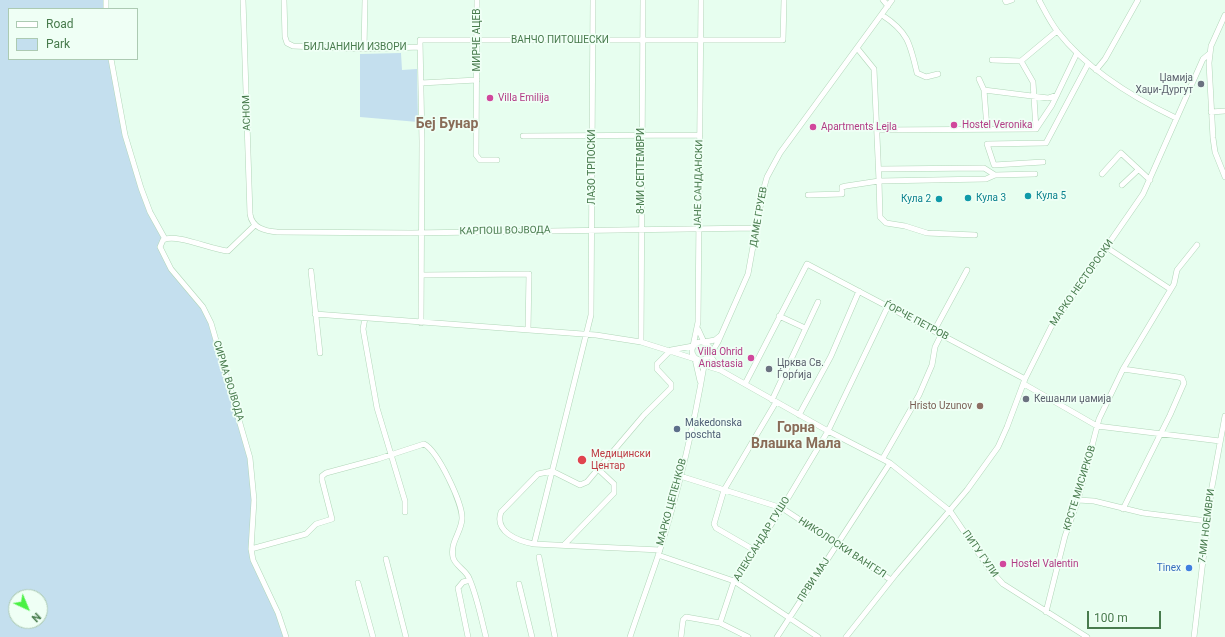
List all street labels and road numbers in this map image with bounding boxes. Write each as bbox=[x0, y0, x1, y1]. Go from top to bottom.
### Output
street label: МИРЧЕ АЦЕВ bbox=[471, 9, 483, 71]
street label: ВАНЧО ПИТОШЕСКИ bbox=[511, 34, 609, 46]
street label: БИЛЈАНИНИ ИЗВОРИ bbox=[303, 41, 407, 53]
street label: АСНОМ bbox=[240, 95, 254, 131]
street label: 8-МИ СЕПТЕМВРИ bbox=[635, 128, 647, 214]
street label: ЛАЗО ТРПОСКИ bbox=[586, 129, 598, 205]
street label: ЈАНЕ САНДАНСКИ bbox=[692, 139, 706, 229]
street label: ДАМЕ ГРУЕВ bbox=[748, 186, 770, 248]
street label: КАРПОШ ВОЈВОДА bbox=[459, 224, 551, 238]
street label: МАРКО НЕСТОРОСКИ bbox=[1048, 238, 1116, 328]
street label: ЃОРЧЕ ПЕТРОВ bbox=[882, 299, 950, 343]
street label: СИРМА ВОЈВОДА bbox=[210, 339, 246, 423]
street label: КРСТЕ МИСИРКОВ bbox=[1061, 444, 1099, 532]
street label: МАРКО ЦЕПЕНКОВ bbox=[655, 457, 689, 547]
street label: 7-МИ НОЕМВРИ bbox=[1196, 488, 1218, 564]
street label: АЛЕКСАНДАР ГУШО bbox=[731, 495, 793, 583]
street label: НИКОЛОСКИ ВАНГЕЛ bbox=[796, 515, 888, 581]
street label: ПИТУ ГУЛИ bbox=[959, 528, 1001, 580]
street label: ПРВИ МАЈ bbox=[795, 556, 833, 604]

